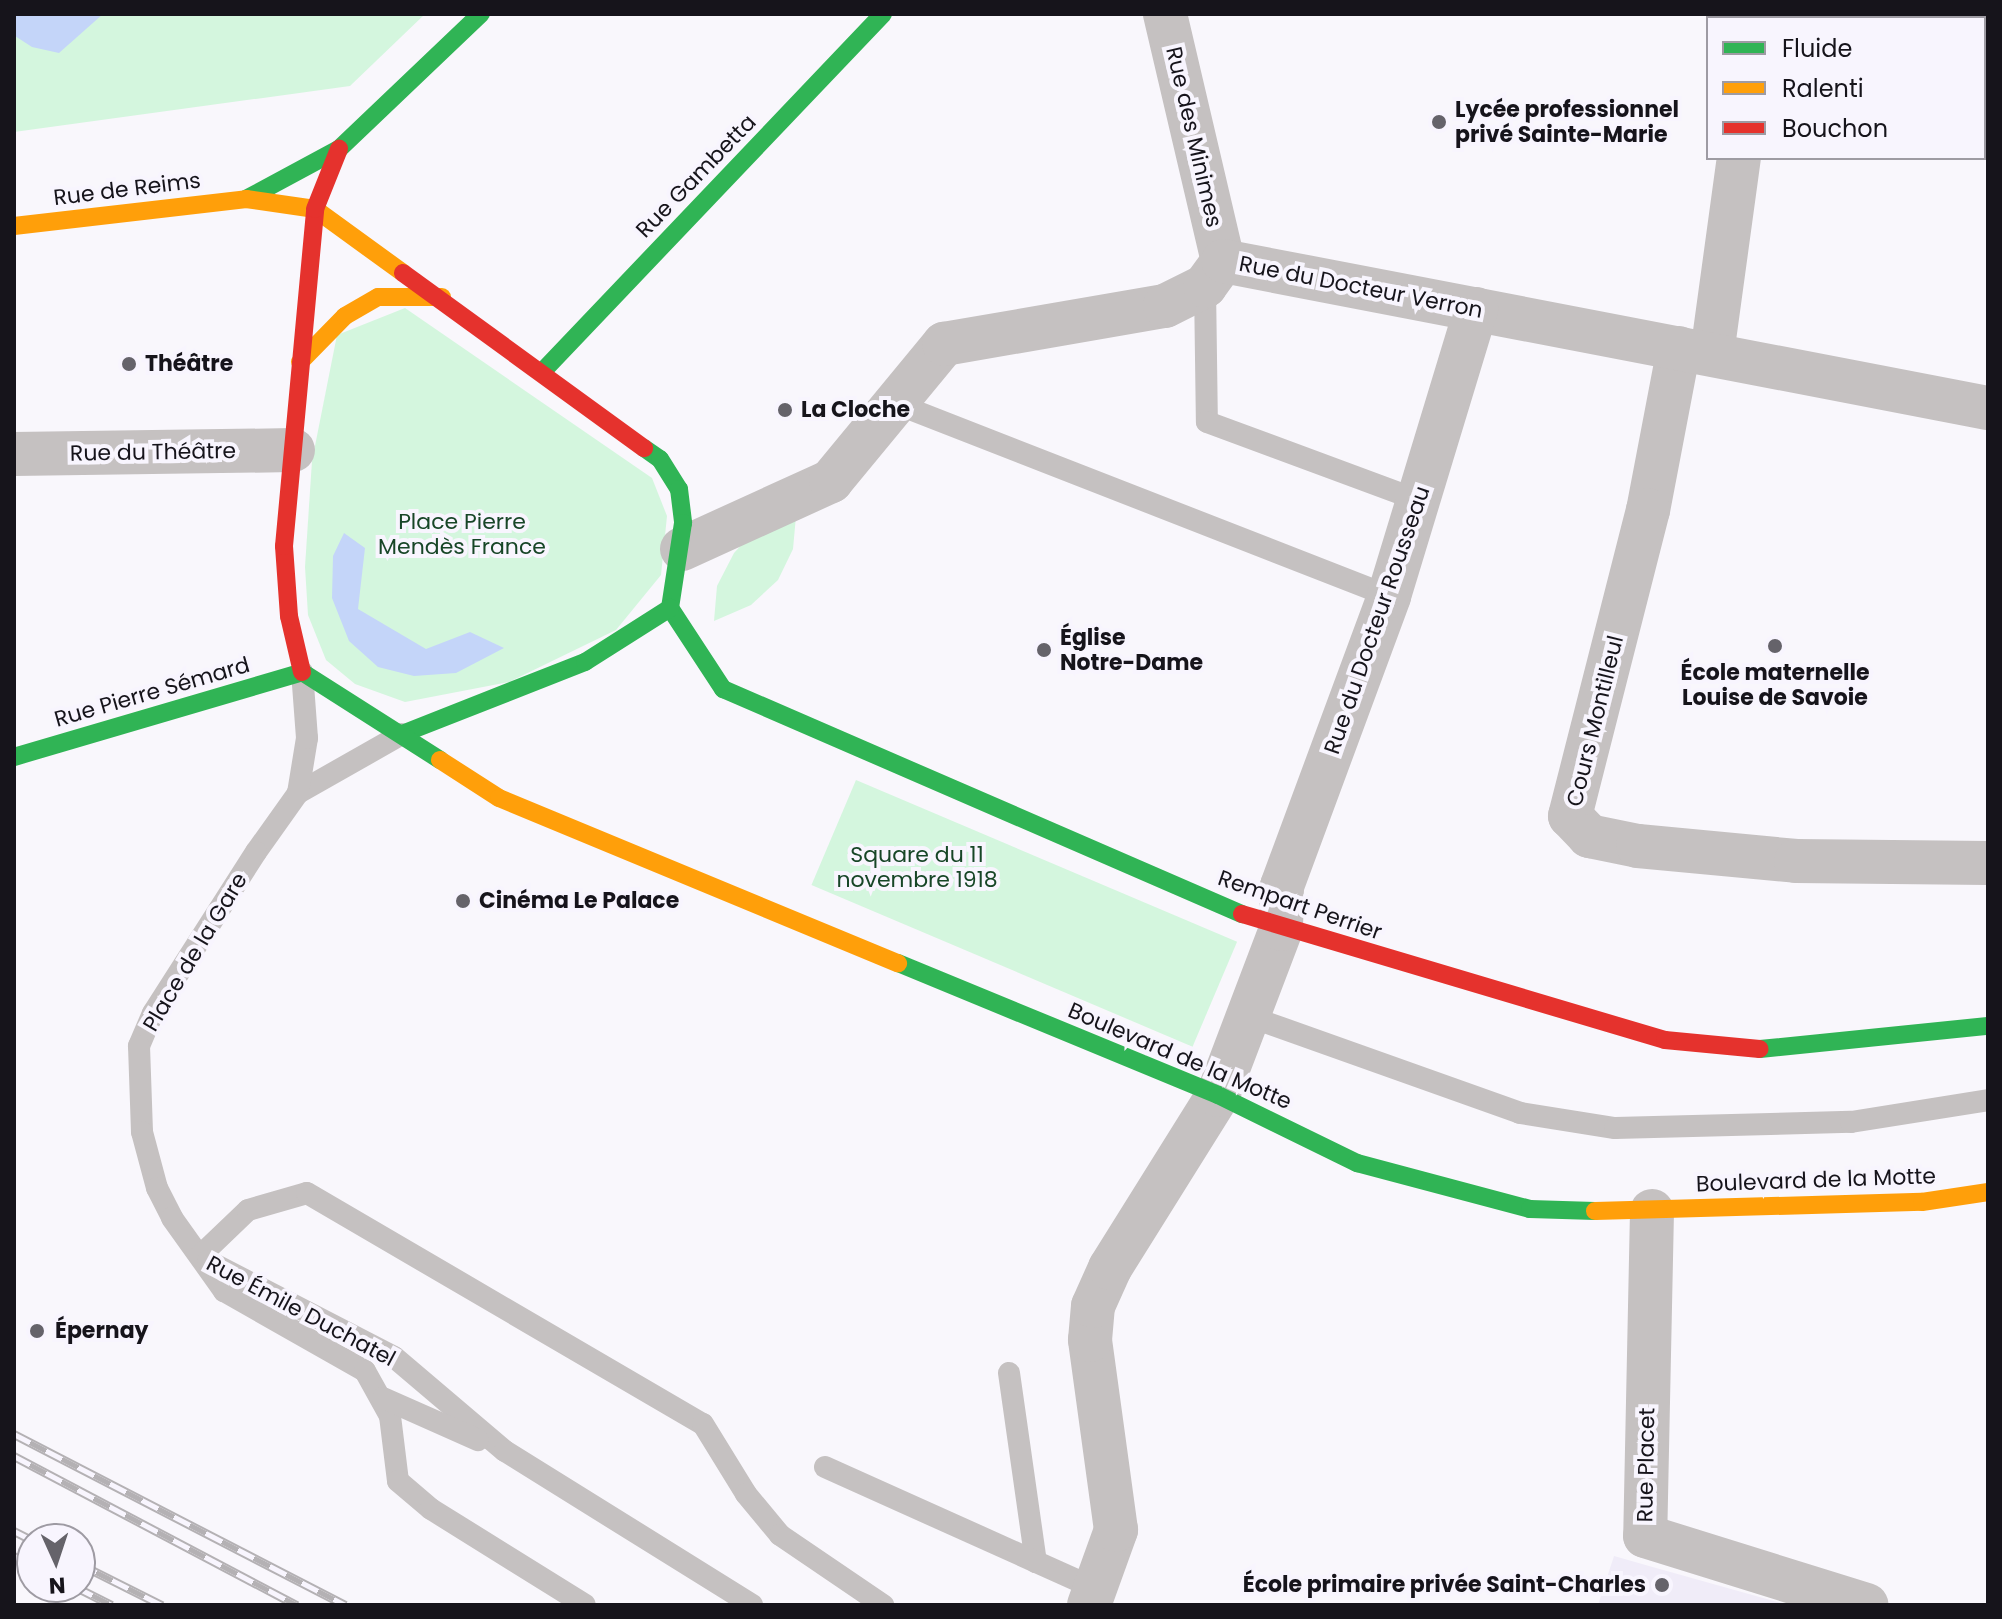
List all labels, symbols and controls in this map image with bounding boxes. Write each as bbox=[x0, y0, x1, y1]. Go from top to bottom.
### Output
legend bbox=[1706, 16, 1986, 160]
text: Fluide bbox=[1782, 32, 1852, 65]
street label: Rue des Minimes bbox=[1160, 44, 1228, 230]
text: Ralenti bbox=[1782, 72, 1864, 105]
place label: Lycée professionnel privé Sainte-Marie bbox=[1455, 96, 1679, 148]
street label: Rue Gambetta bbox=[631, 109, 761, 243]
text: Bouchon bbox=[1782, 112, 1888, 145]
marker: Lycée professionnel privé Sainte-Marie bbox=[1430, 113, 1448, 131]
street label: Rue de Reims bbox=[52, 167, 202, 211]
street label: Rue du Docteur Verron bbox=[1237, 250, 1485, 324]
place label: Théâtre bbox=[145, 351, 233, 377]
marker: Théâtre bbox=[120, 355, 138, 373]
place label: La Cloche bbox=[801, 397, 910, 423]
marker: La Cloche bbox=[776, 401, 794, 419]
street label: Rue du Théâtre bbox=[70, 437, 236, 467]
street label: Rue du Docteur Rousseau bbox=[1319, 483, 1435, 757]
park label: Place Pierre Mendès France bbox=[378, 508, 546, 560]
place label: Église Notre-Dame bbox=[1060, 624, 1203, 676]
street label: Cours Montilleul bbox=[1561, 633, 1629, 809]
marker: École maternelle Louise de Savoie bbox=[1766, 637, 1784, 655]
marker: Église Notre-Dame bbox=[1035, 641, 1053, 659]
street label: Rue Pierre Sémard bbox=[51, 651, 253, 733]
place label: École maternelle Louise de Savoie bbox=[1681, 659, 1869, 710]
park label: Square du 11 novembre 1918 bbox=[836, 841, 998, 892]
street label: Rempart Perrier bbox=[1215, 865, 1385, 945]
street label: Place de la Gare bbox=[137, 868, 253, 1036]
place label: Cinéma Le Palace bbox=[479, 888, 679, 914]
marker: Cinéma Le Palace bbox=[454, 892, 472, 910]
street label: Boulevard de la Motte bbox=[1064, 997, 1296, 1115]
street label: Boulevard de la Motte bbox=[1696, 1163, 1936, 1197]
street label: Rue Émile Duchatel bbox=[202, 1250, 400, 1372]
place label: Épernay bbox=[55, 1318, 148, 1344]
marker: Épernay bbox=[26, 1320, 48, 1342]
street label: Rue Placet bbox=[1632, 1407, 1660, 1523]
north arrow bbox=[16, 1523, 96, 1603]
text: N bbox=[48, 1570, 66, 1601]
place label: École primaire privée Saint-Charles bbox=[1243, 1572, 1646, 1598]
marker: École primaire privée Saint-Charles bbox=[1653, 1576, 1671, 1594]

